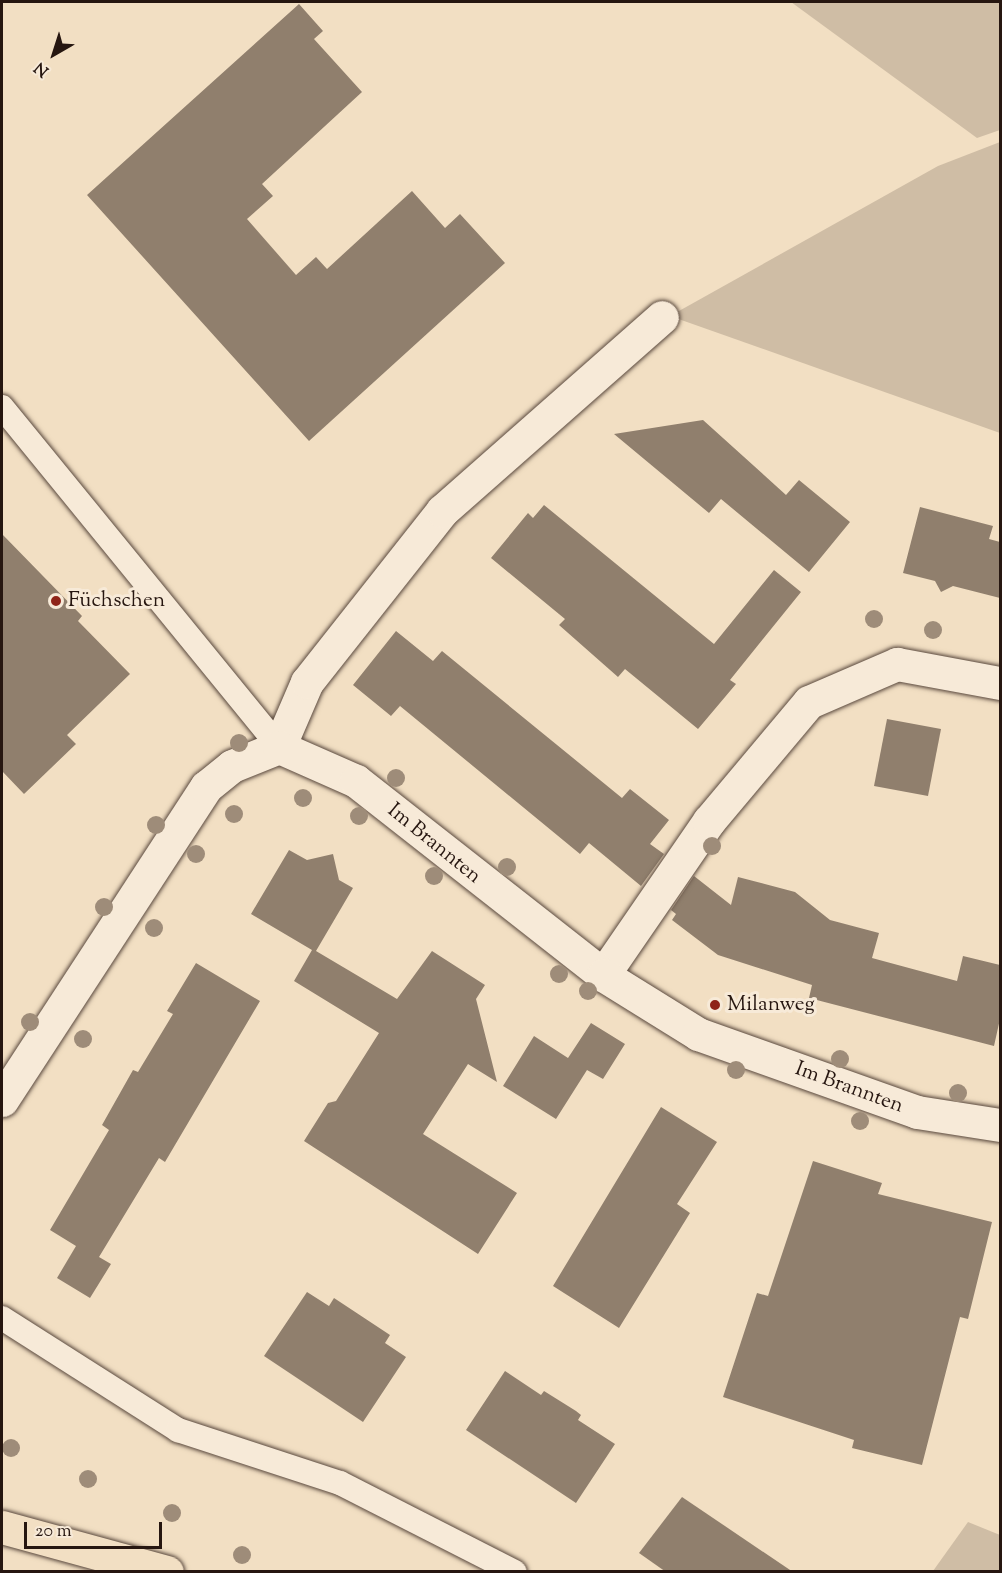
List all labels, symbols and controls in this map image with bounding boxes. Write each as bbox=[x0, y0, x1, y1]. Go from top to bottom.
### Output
north arrow bbox=[24, 24, 84, 84]
text: N bbox=[30, 55, 55, 81]
place label: Füchschen bbox=[68, 588, 165, 614]
marker: Füchschen bbox=[49, 594, 63, 608]
street label: Im Brannten bbox=[382, 798, 486, 890]
place label: Milanweg bbox=[727, 992, 815, 1018]
marker: Milanweg bbox=[708, 998, 722, 1012]
street label: Im Brannten bbox=[791, 1057, 907, 1119]
scale bar bbox=[27, 1510, 165, 1548]
text: 20 m bbox=[35, 1519, 72, 1545]

